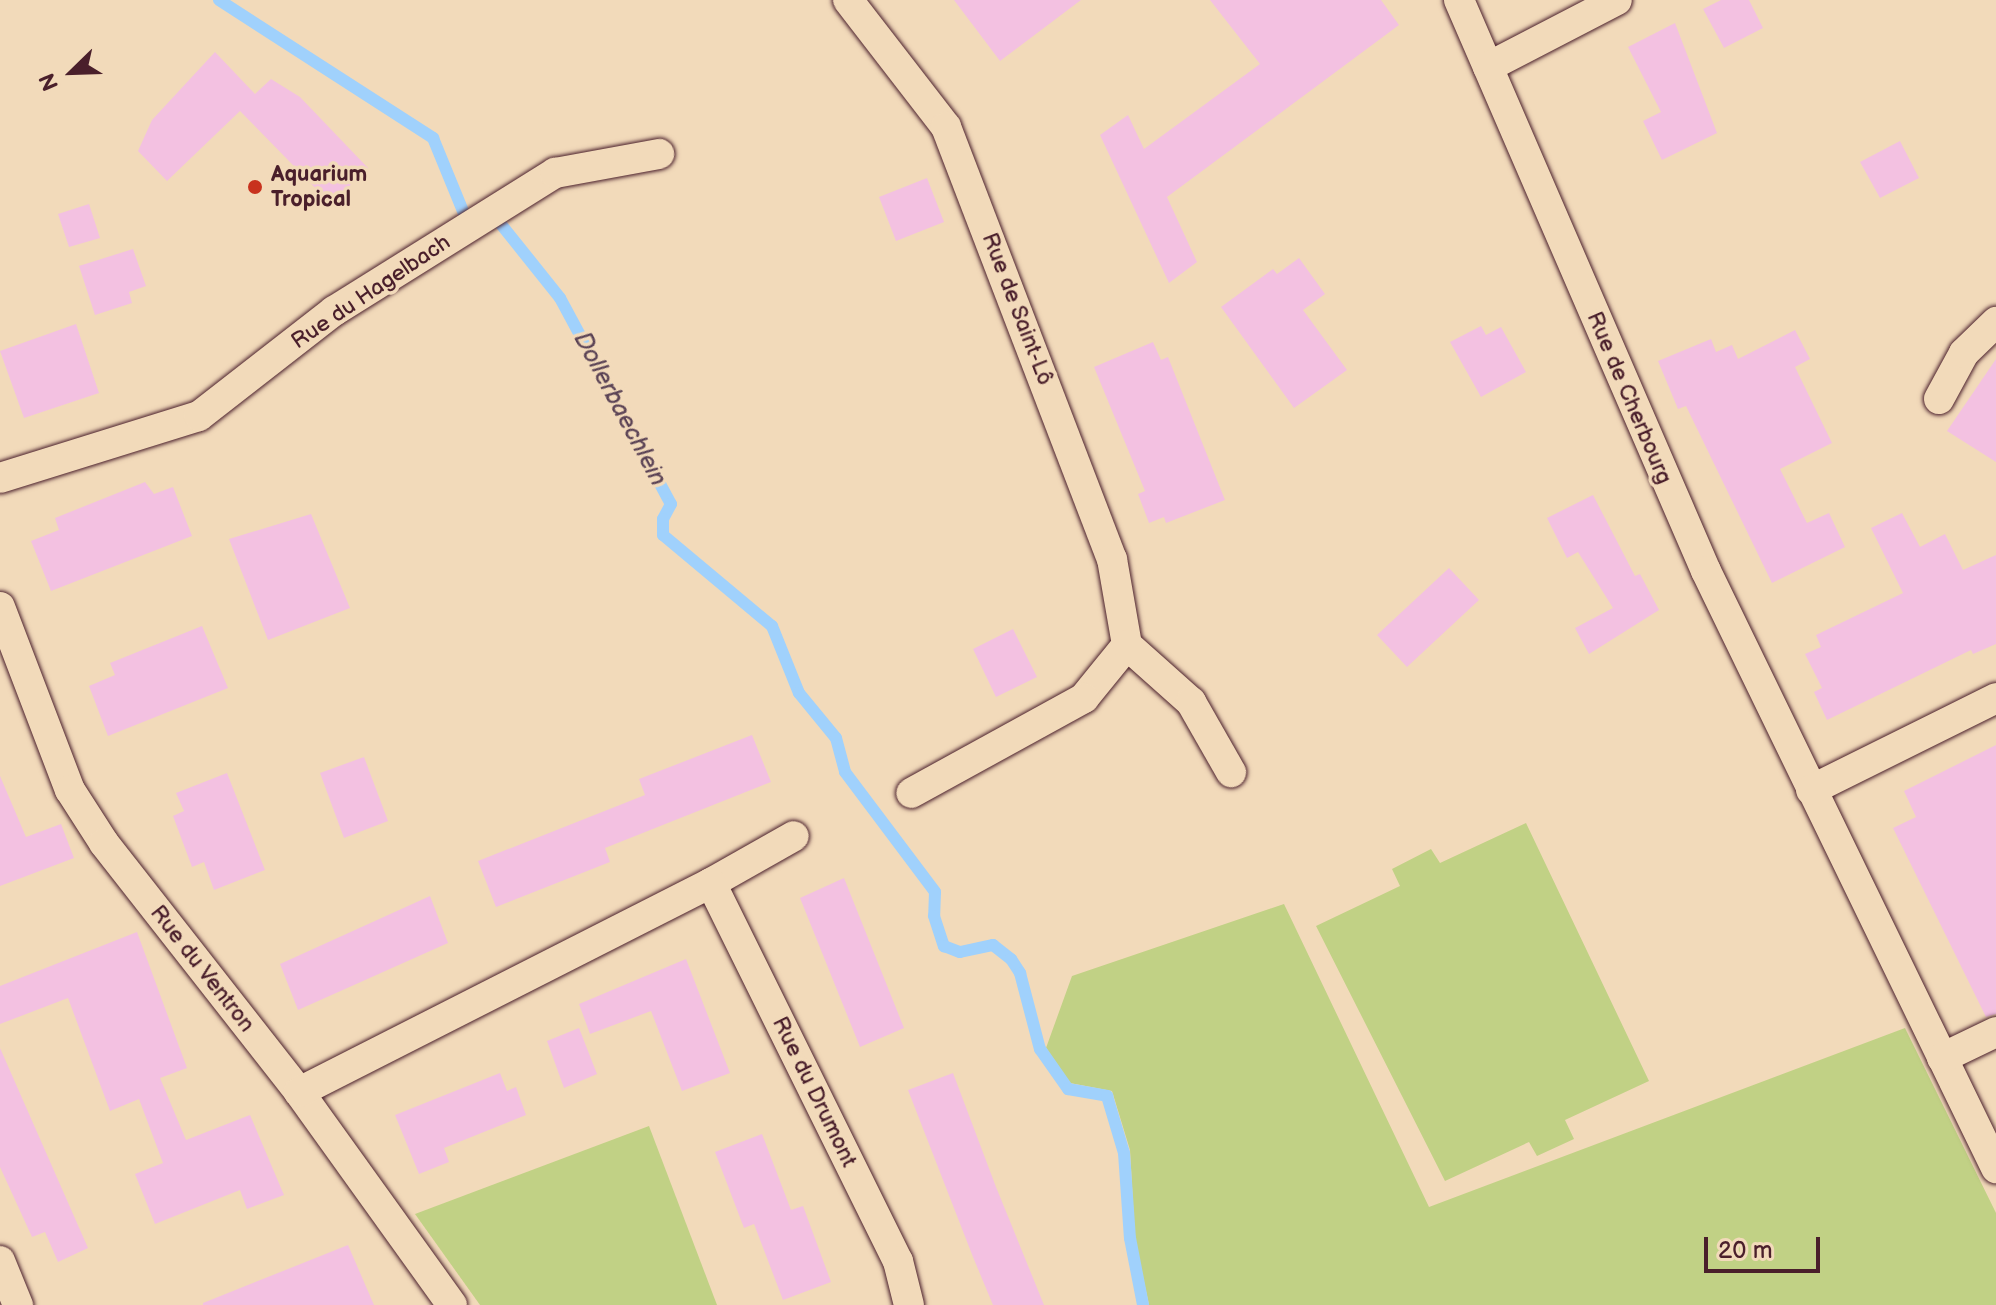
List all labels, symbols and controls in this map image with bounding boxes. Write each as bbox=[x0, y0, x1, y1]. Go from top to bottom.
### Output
north arrow bbox=[32, 32, 112, 112]
text: N bbox=[34, 69, 65, 94]
place label: Aquarium Tropical bbox=[271, 161, 367, 212]
marker: Aquarium Tropical bbox=[246, 178, 264, 196]
street label: Rue du Hagelbach bbox=[287, 229, 455, 355]
street label: Rue de Saint-Lô bbox=[976, 229, 1058, 389]
street label: Rue de Cherbourg bbox=[1581, 308, 1677, 488]
water label: Dollerbaechlein bbox=[567, 327, 673, 491]
street label: Rue du Ventron bbox=[144, 900, 260, 1038]
street label: Rue du Drumont bbox=[766, 1013, 862, 1171]
scale bar bbox=[1708, 1221, 1824, 1271]
text: 20 m bbox=[1718, 1236, 1773, 1265]

